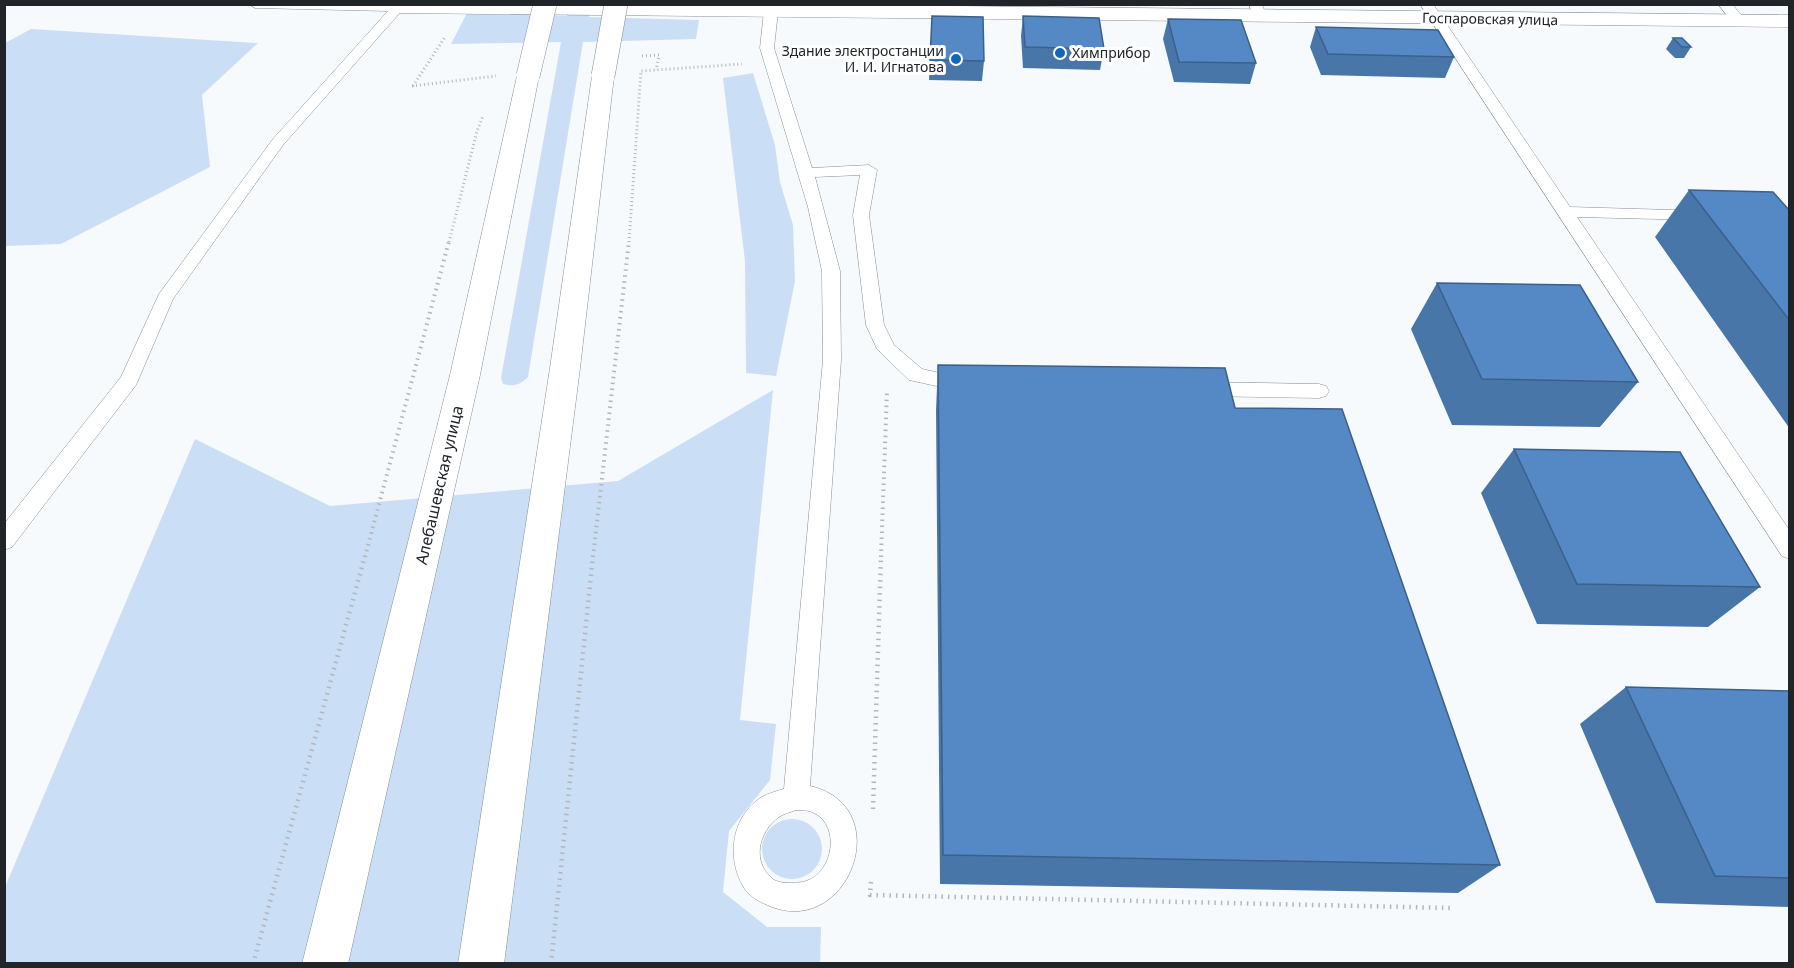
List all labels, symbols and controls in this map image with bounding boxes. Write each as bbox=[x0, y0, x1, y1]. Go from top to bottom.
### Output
street label: Госпаровская улица bbox=[1422, 8, 1558, 29]
place label: Здание электростанции И. И. Игнатова bbox=[782, 41, 944, 76]
place label: Химприбор bbox=[1072, 43, 1151, 62]
marker: Химприбор bbox=[1053, 46, 1067, 60]
marker: Здание электростанции И. И. Игнатова bbox=[949, 52, 963, 66]
street label: Алебашевская улица bbox=[410, 403, 468, 567]

